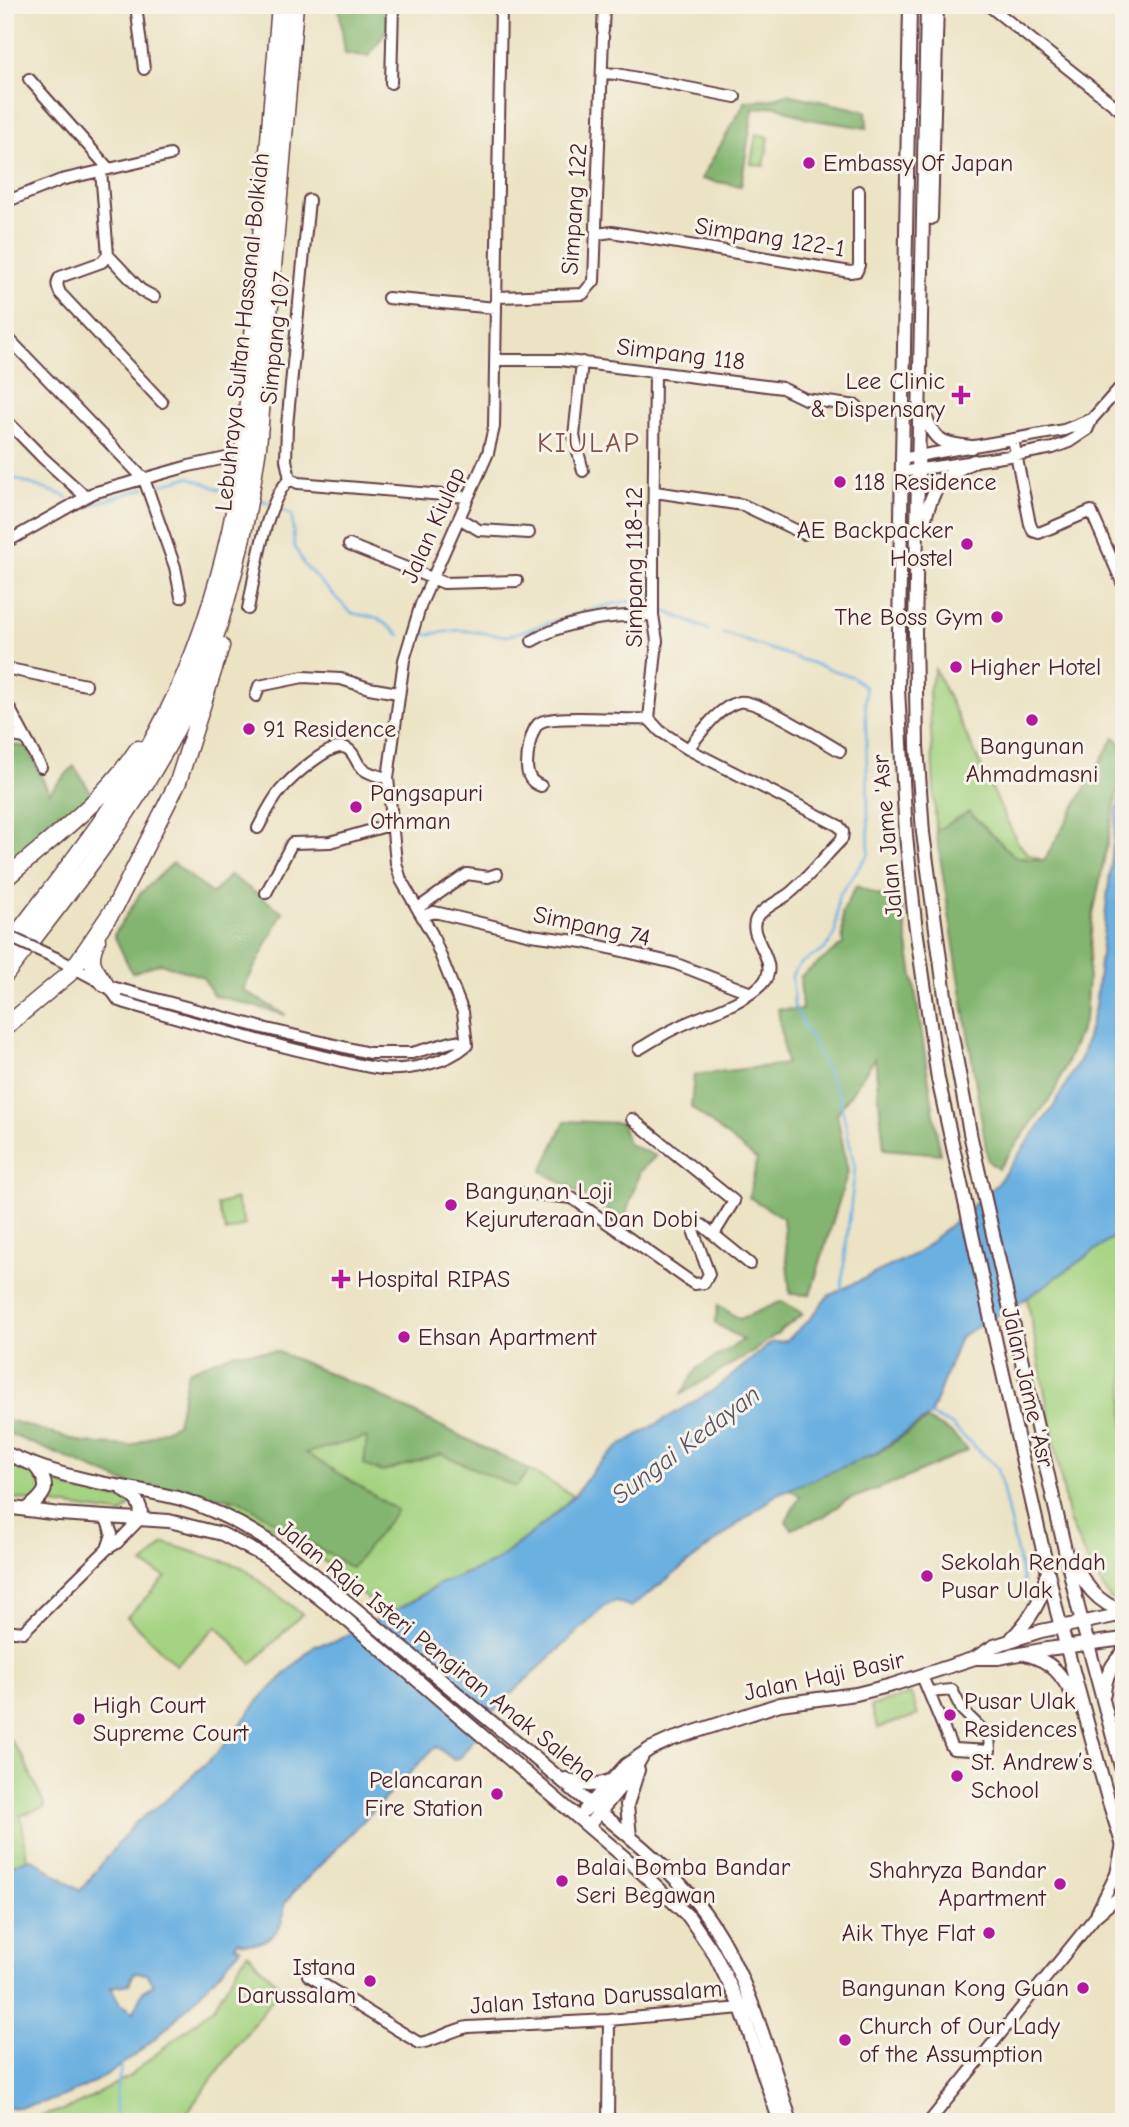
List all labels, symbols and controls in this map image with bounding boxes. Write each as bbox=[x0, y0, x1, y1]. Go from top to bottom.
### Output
street label: Simpang 122 bbox=[555, 142, 593, 276]
place label: Embassy Of Japan bbox=[823, 149, 1013, 177]
street label: Lebuhraya Sultan Hassanal Bolkiah bbox=[209, 151, 275, 513]
marker: Embassy Of Japan bbox=[801, 155, 817, 171]
street label: Simpang 122-1 bbox=[693, 211, 847, 263]
street label: Simpang 107 bbox=[254, 270, 296, 406]
street label: Simpang 118 bbox=[615, 332, 747, 376]
place label: Lee Clinic & Dispensary bbox=[810, 367, 945, 423]
marker: Lee Clinic & Dispensary bbox=[951, 385, 971, 405]
district label: KIULAP bbox=[537, 427, 641, 459]
street label: Jalan Kiulap bbox=[395, 463, 471, 587]
place label: 118 Residence bbox=[854, 468, 996, 496]
marker: 118 Residence bbox=[832, 474, 848, 490]
street label: Simpang 118-12 bbox=[620, 487, 648, 647]
place label: AE Backpacker Hostel bbox=[797, 516, 953, 572]
marker: AE Backpacker Hostel bbox=[959, 536, 975, 552]
place label: The Boss Gym bbox=[834, 603, 983, 631]
marker: The Boss Gym bbox=[989, 609, 1005, 625]
place label: Higher Hotel bbox=[970, 653, 1101, 681]
marker: Higher Hotel bbox=[948, 659, 964, 675]
marker: Bangunan Ahmadmasni bbox=[1024, 712, 1040, 728]
place label: 91 Residence bbox=[263, 715, 396, 743]
marker: 91 Residence bbox=[241, 721, 257, 737]
place label: Bangunan Ahmadmasni bbox=[966, 732, 1098, 788]
street label: Jalan Jame 'Asr bbox=[866, 753, 908, 919]
place label: Pangsapuri Othman bbox=[370, 779, 483, 835]
marker: Pangsapuri Othman bbox=[348, 799, 364, 815]
street label: Simpang 74 bbox=[531, 900, 653, 952]
place label: Bangunan Loji Kejuruteraan Dan Dobi bbox=[465, 1177, 698, 1233]
marker: Bangunan Loji Kejuruteraan Dan Dobi bbox=[443, 1197, 459, 1213]
place label: Hospital RIPAS bbox=[357, 1265, 510, 1293]
marker: Hospital RIPAS bbox=[331, 1269, 351, 1289]
street label: Jalan Jame 'Asr bbox=[996, 1304, 1060, 1470]
place label: Ehsan Apartment bbox=[418, 1323, 598, 1351]
marker: Ehsan Apartment bbox=[396, 1329, 412, 1345]
water label: Sungai Kedayan bbox=[606, 1379, 766, 1511]
street label: Jalan Raja Isteri Pengiran Anak Saleha bbox=[272, 1514, 602, 1788]
place label: Sekolah Rendah Pusar Ulak bbox=[941, 1548, 1106, 1604]
marker: Sekolah Rendah Pusar Ulak bbox=[919, 1568, 935, 1584]
street label: Jalan Haji Basir bbox=[741, 1645, 907, 1707]
place label: Pusar Ulak Residences bbox=[964, 1687, 1077, 1743]
place label: High Court Supreme Court bbox=[93, 1691, 249, 1747]
marker: Pusar Ulak Residences bbox=[942, 1707, 958, 1723]
marker: High Court Supreme Court bbox=[71, 1711, 87, 1727]
place label: St. Andrew’s School bbox=[971, 1748, 1093, 1804]
place label: Pelancaran Fire Station bbox=[365, 1766, 483, 1822]
marker: St. Andrew’s School bbox=[949, 1768, 965, 1784]
marker: Pelancaran Fire Station bbox=[489, 1786, 505, 1802]
place label: Balai Bomba Bandar Seri Begawan bbox=[576, 1853, 791, 1909]
place label: Shahryza Bandar Apartment bbox=[869, 1856, 1047, 1912]
marker: Balai Bomba Bandar Seri Begawan bbox=[554, 1873, 570, 1889]
marker: Shahryza Bandar Apartment bbox=[1052, 1876, 1068, 1892]
place label: Aik Thye Flat bbox=[842, 1919, 976, 1947]
marker: Aik Thye Flat bbox=[981, 1925, 997, 1941]
place label: Istana Darussalam bbox=[237, 1953, 356, 2009]
marker: Istana Darussalam bbox=[362, 1973, 378, 1989]
street label: Jalan Istana Darussalam bbox=[469, 1974, 723, 2020]
place label: Bangunan Kong Guan bbox=[841, 1974, 1069, 2002]
marker: Bangunan Kong Guan bbox=[1075, 1980, 1091, 1996]
place label: Church of Our Lady of the Assumption bbox=[859, 2012, 1060, 2068]
marker: Church of Our Lady of the Assumption bbox=[837, 2032, 853, 2048]

